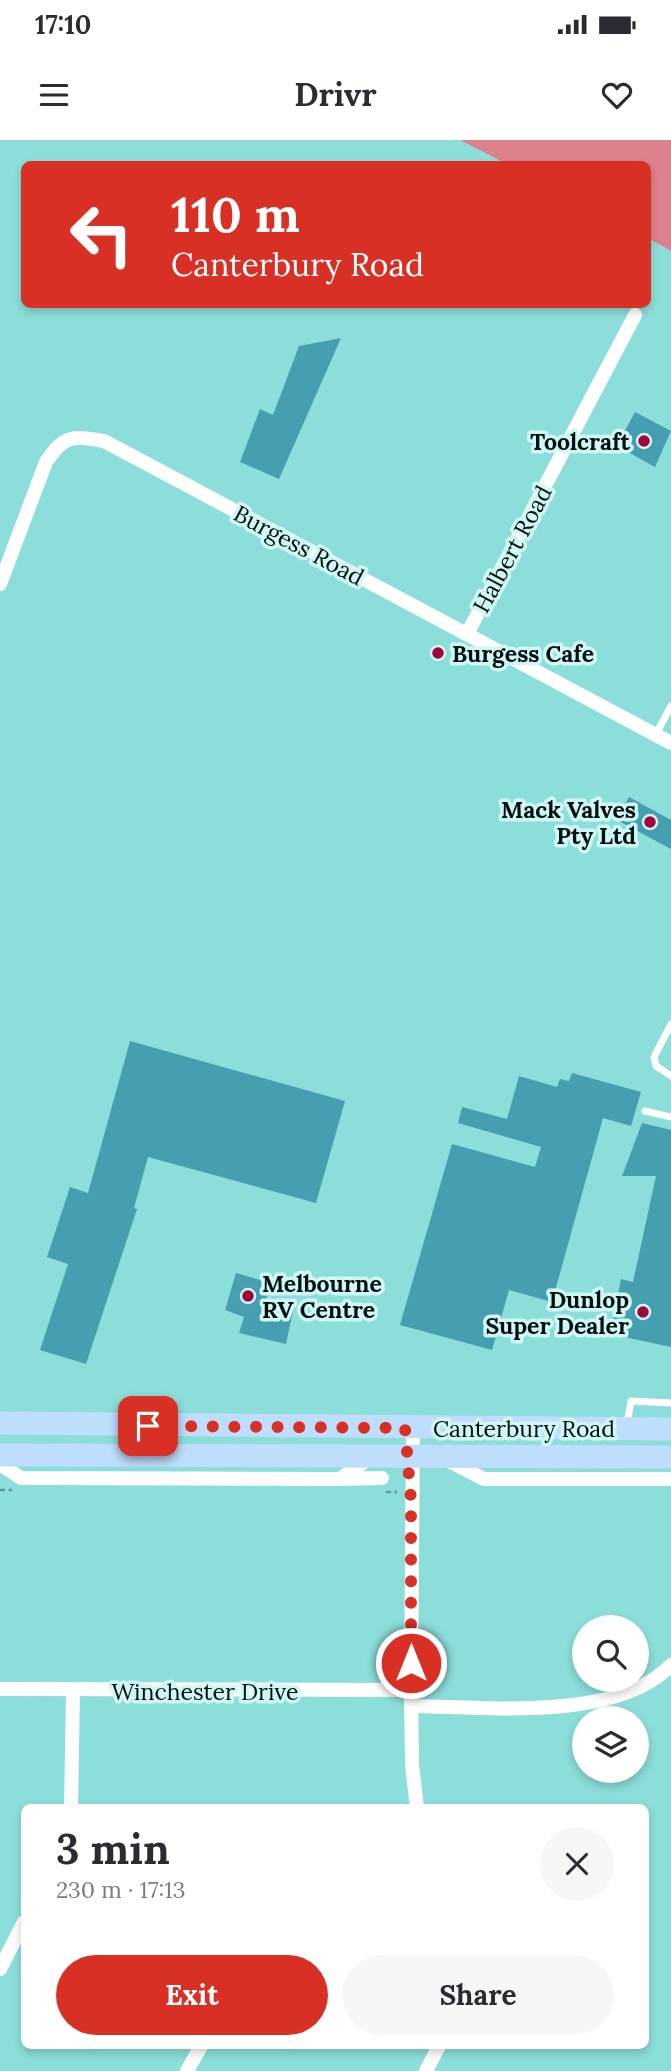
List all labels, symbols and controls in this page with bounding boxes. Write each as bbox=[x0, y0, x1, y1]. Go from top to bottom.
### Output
text: 17:10 bbox=[35, 8, 91, 41]
text: Drivr bbox=[294, 74, 377, 115]
icon: menu bbox=[35, 76, 73, 114]
icon: heart bbox=[598, 76, 636, 114]
text: 110 m bbox=[171, 183, 300, 245]
icon: left bbox=[56, 189, 147, 280]
text: Canterbury Road bbox=[171, 244, 424, 285]
place label: Toolcraft bbox=[530, 427, 630, 456]
marker: Toolcraft bbox=[636, 433, 652, 449]
street label: Halbert Road bbox=[466, 480, 558, 618]
street label: Burgess Road bbox=[229, 499, 369, 592]
place label: Burgess Cafe bbox=[452, 639, 594, 668]
marker: Burgess Cafe bbox=[430, 645, 446, 661]
place label: Mack Valves Pty Ltd bbox=[501, 795, 636, 850]
marker: Mack Valves Pty Ltd bbox=[642, 814, 658, 830]
place label: Melbourne RV Centre bbox=[262, 1269, 382, 1324]
place label: Dunlop Super Dealer bbox=[485, 1285, 629, 1340]
marker: Melbourne RV Centre bbox=[240, 1288, 256, 1304]
marker: Dunlop Super Dealer bbox=[635, 1304, 651, 1320]
pin bbox=[118, 1396, 178, 1456]
icon: arrive bbox=[129, 1407, 167, 1445]
street label: Canterbury Road bbox=[433, 1414, 615, 1443]
map controls bbox=[572, 1615, 649, 1783]
button: search bbox=[572, 1615, 649, 1692]
position arrow bbox=[374, 1626, 448, 1700]
street label: Winchester Drive bbox=[112, 1677, 298, 1706]
button: layers bbox=[572, 1706, 649, 1783]
text: 3 min bbox=[56, 1822, 170, 1876]
button: close bbox=[540, 1827, 614, 1901]
text: 230 m · 17:13 bbox=[56, 1875, 185, 1904]
button: Exit bbox=[56, 1955, 328, 2035]
button: Share bbox=[342, 1955, 614, 2035]

